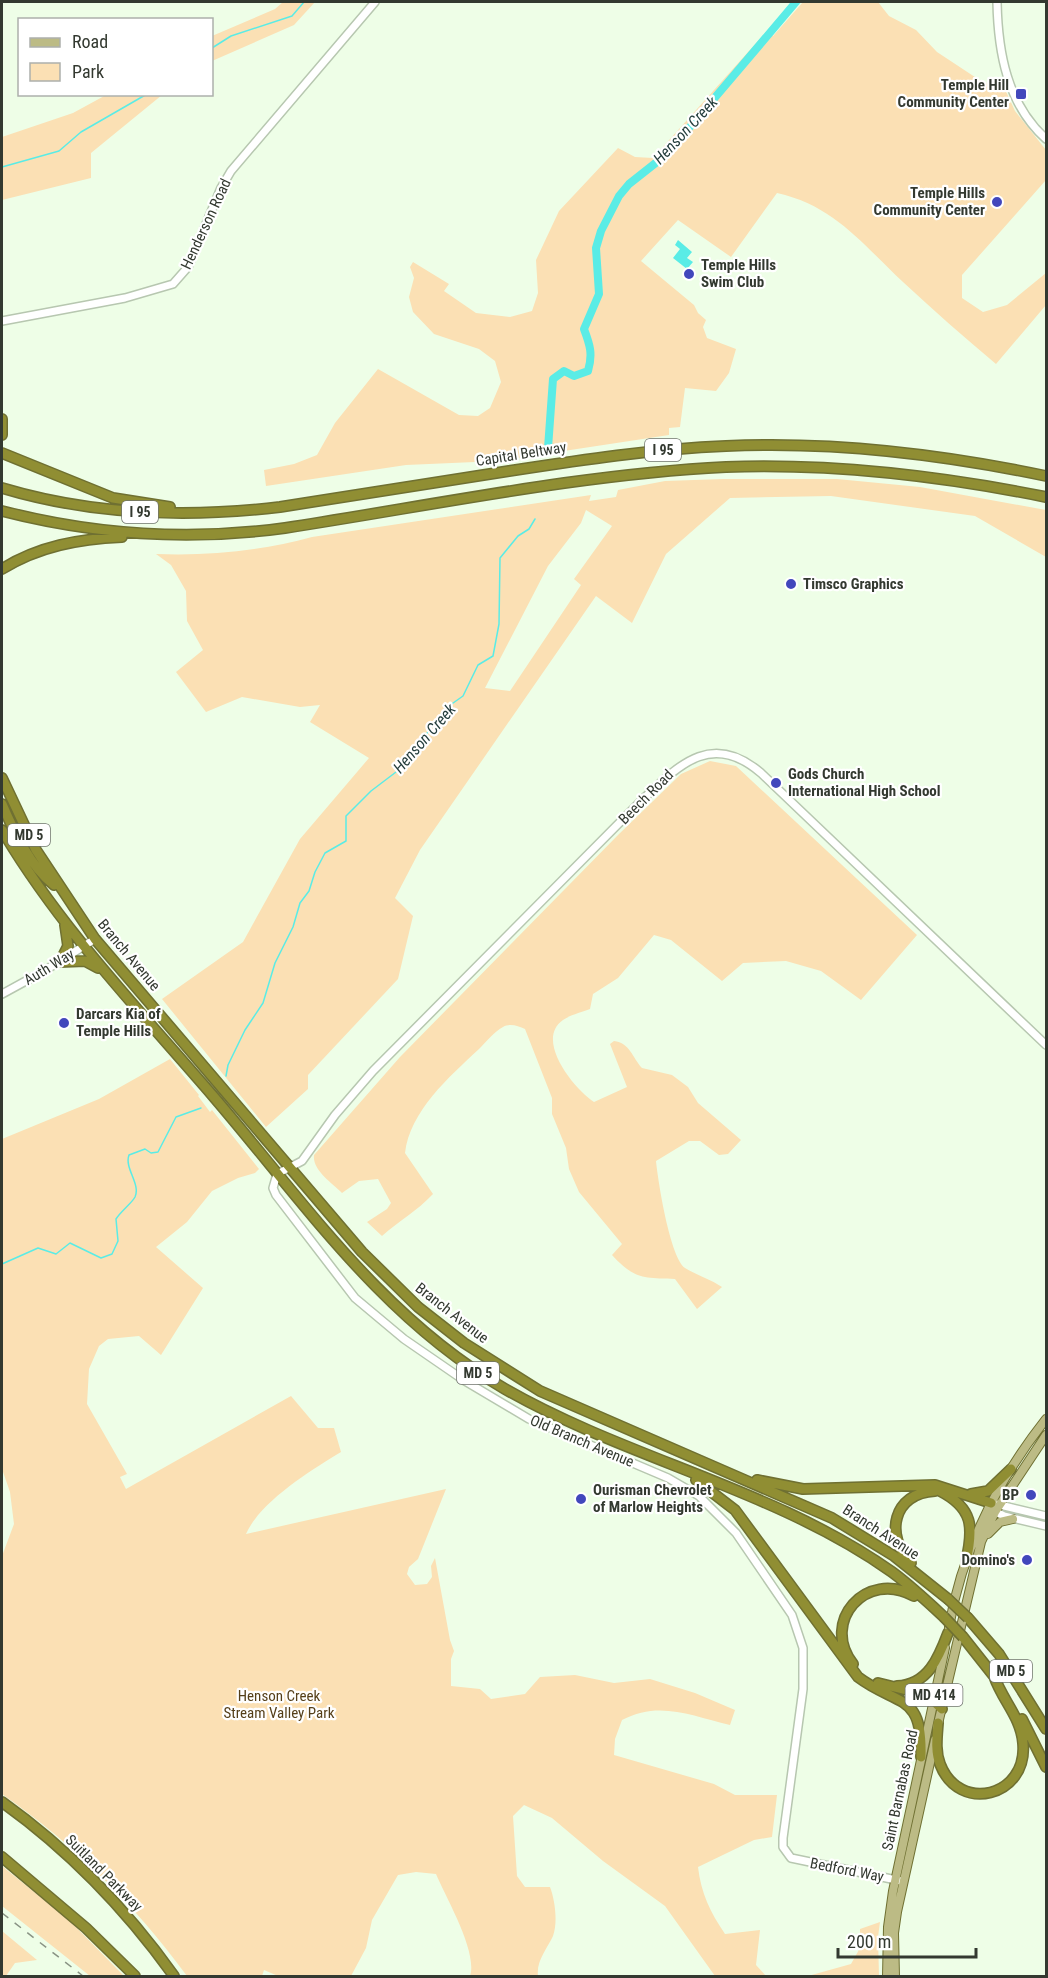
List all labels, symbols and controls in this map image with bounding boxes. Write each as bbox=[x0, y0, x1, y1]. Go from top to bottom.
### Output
legend bbox=[18, 18, 213, 96]
text: Road bbox=[72, 31, 108, 52]
text: Park bbox=[72, 61, 104, 82]
place label: Temple Hill Community Center bbox=[898, 76, 1009, 111]
marker: Temple Hill Community Center bbox=[1014, 87, 1028, 101]
water label: Henson Creek bbox=[649, 92, 722, 168]
street label: Henderson Road bbox=[177, 176, 235, 272]
place label: Temple Hills Community Center bbox=[874, 184, 985, 219]
marker: Temple Hills Community Center bbox=[990, 195, 1004, 209]
place label: Temple Hills Swim Club bbox=[701, 256, 776, 291]
marker: Temple Hills Swim Club bbox=[682, 267, 696, 281]
street label: Capital Beltway bbox=[475, 438, 567, 470]
road number: I 95 bbox=[645, 439, 681, 461]
road number: I 95 bbox=[122, 501, 158, 523]
place label: Timsco Graphics bbox=[803, 575, 904, 593]
marker: Timsco Graphics bbox=[784, 577, 798, 591]
water label: Henson Creek bbox=[389, 699, 460, 777]
place label: Gods Church International High School bbox=[788, 765, 941, 800]
street label: Beech Road bbox=[615, 766, 677, 828]
marker: Gods Church International High School bbox=[769, 776, 783, 790]
road number: MD 5 bbox=[8, 824, 50, 846]
street label: Branch Avenue bbox=[94, 916, 164, 994]
street label: Auth Way bbox=[21, 945, 77, 989]
place label: Darcars Kia of Temple Hills bbox=[76, 1005, 161, 1040]
marker: Darcars Kia of Temple Hills bbox=[57, 1016, 71, 1030]
street label: Branch Avenue bbox=[412, 1279, 492, 1347]
road number: MD 5 bbox=[457, 1362, 499, 1384]
street label: Old Branch Avenue bbox=[527, 1411, 637, 1471]
place label: Ourisman Chevrolet of Marlow Heights bbox=[593, 1481, 712, 1516]
place label: BP bbox=[1002, 1486, 1019, 1504]
marker: BP bbox=[1024, 1488, 1038, 1502]
marker: Ourisman Chevrolet of Marlow Heights bbox=[574, 1492, 588, 1506]
street label: Branch Avenue bbox=[839, 1501, 923, 1563]
place label: Domino's bbox=[961, 1551, 1015, 1569]
marker: Domino's bbox=[1020, 1553, 1034, 1567]
road number: MD 5 bbox=[990, 1660, 1032, 1682]
road number: MD 414 bbox=[906, 1684, 962, 1706]
park label: Henson Creek Stream Valley Park bbox=[223, 1687, 335, 1722]
street label: Saint Barnabas Road bbox=[878, 1728, 922, 1852]
street label: Suitland Parkway bbox=[62, 1831, 146, 1915]
street label: Bedford Way bbox=[809, 1854, 885, 1886]
scale bar bbox=[838, 1921, 976, 1959]
text: 200 m bbox=[847, 1931, 891, 1952]

